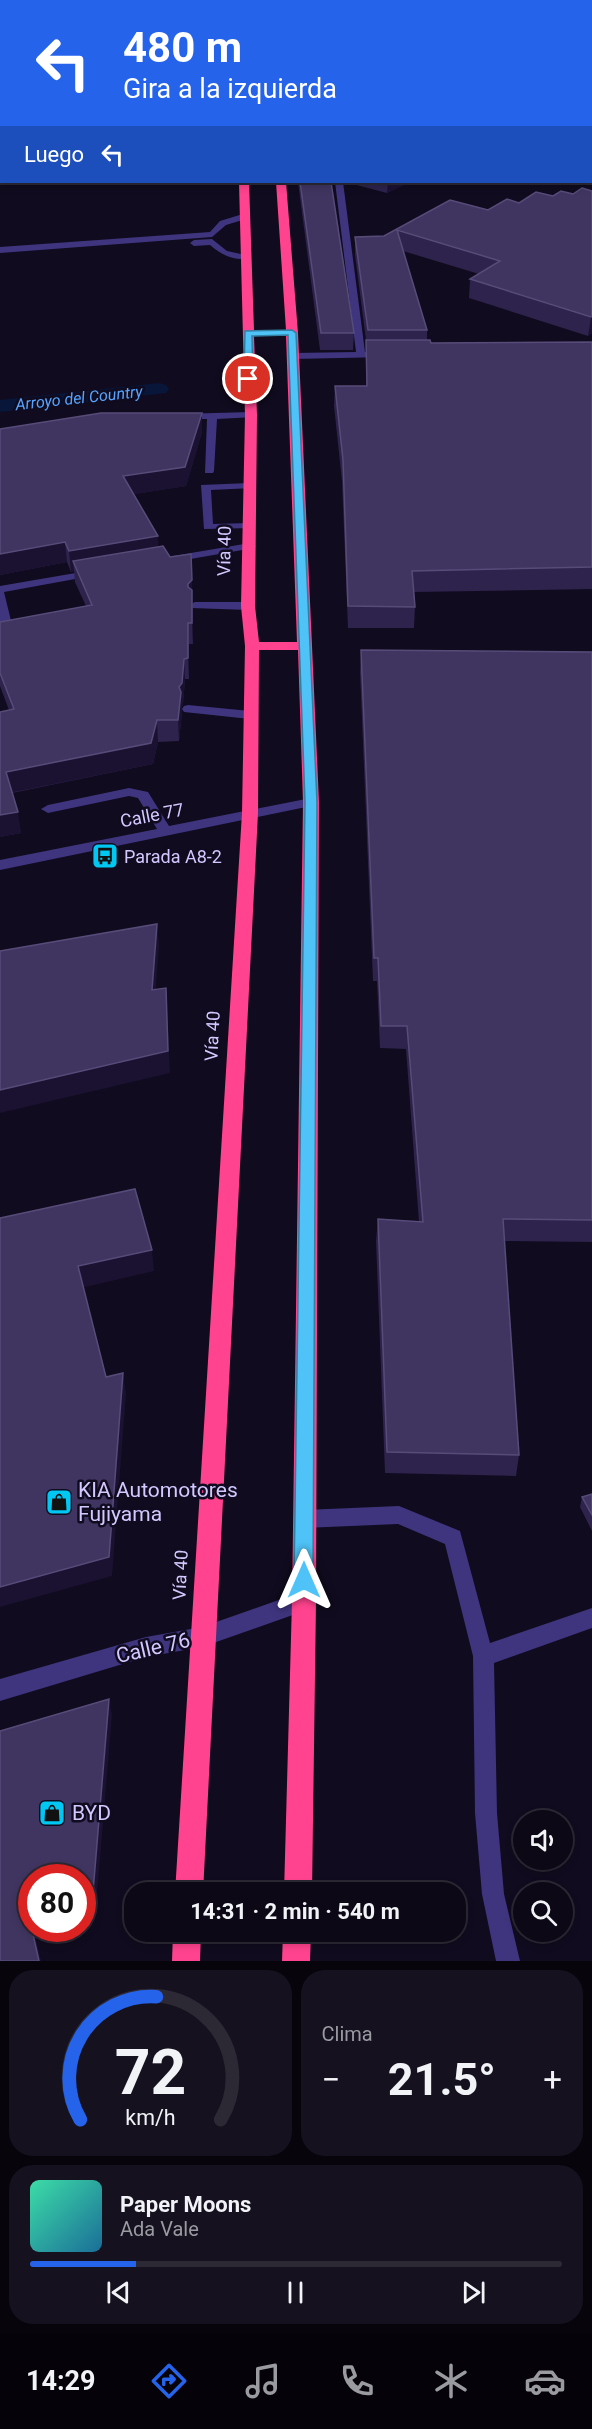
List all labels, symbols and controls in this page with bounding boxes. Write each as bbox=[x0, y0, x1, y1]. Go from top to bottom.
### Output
text: 480 m bbox=[123, 23, 242, 72]
icon: left bbox=[24, 24, 102, 102]
text: Gira a la izquierda bbox=[123, 73, 337, 105]
icon: left bbox=[96, 138, 129, 171]
text: Luego bbox=[24, 142, 84, 167]
pin bbox=[222, 353, 273, 404]
icon: arrive bbox=[231, 362, 264, 395]
water label: Arroyo del Country bbox=[13, 382, 144, 414]
street label: Vía 40 bbox=[213, 526, 235, 576]
street label: Calle 77 bbox=[118, 799, 186, 831]
bus stop icon: Parada A8-2 bbox=[90, 841, 120, 871]
place label: Parada A8-2 bbox=[124, 846, 222, 867]
street label: Vía 40 bbox=[200, 1010, 224, 1062]
place label: KIA Automotores Fujiyama bbox=[78, 1478, 238, 1526]
shop icon: KIA Automotores Fujiyama bbox=[44, 1487, 74, 1517]
position arrow bbox=[272, 1548, 336, 1612]
street label: Vía 40 bbox=[168, 1549, 192, 1601]
street label: Calle 76 bbox=[114, 1628, 192, 1668]
shop icon: BYD bbox=[37, 1798, 67, 1828]
place label: BYD bbox=[72, 1801, 111, 1825]
map controls bbox=[513, 1810, 573, 1942]
button: sound bbox=[513, 1810, 573, 1870]
speed limit sign: 80 bbox=[18, 1864, 96, 1942]
button: search bbox=[513, 1882, 573, 1942]
text: 14:31 · 2 min · 540 m bbox=[190, 1899, 400, 1924]
text: Clima bbox=[322, 2022, 373, 2046]
text: 72 bbox=[114, 2036, 186, 2109]
text: 21.5° bbox=[388, 2053, 496, 2106]
text: − bbox=[322, 2060, 340, 2099]
text: + bbox=[543, 2060, 562, 2099]
text: km/h bbox=[125, 2105, 175, 2130]
text: Paper Moons bbox=[120, 2192, 251, 2217]
text: Ada Vale bbox=[120, 2217, 199, 2241]
icon: previous bbox=[102, 2276, 135, 2309]
icon: pause bbox=[279, 2276, 312, 2309]
icon: next bbox=[457, 2276, 490, 2309]
icon: directions bbox=[148, 2360, 190, 2402]
icon: music bbox=[242, 2360, 284, 2402]
icon: phone bbox=[336, 2360, 378, 2402]
icon: climate bbox=[430, 2360, 472, 2402]
icon: car bbox=[524, 2360, 566, 2402]
text: 14:29 bbox=[26, 2365, 96, 2397]

